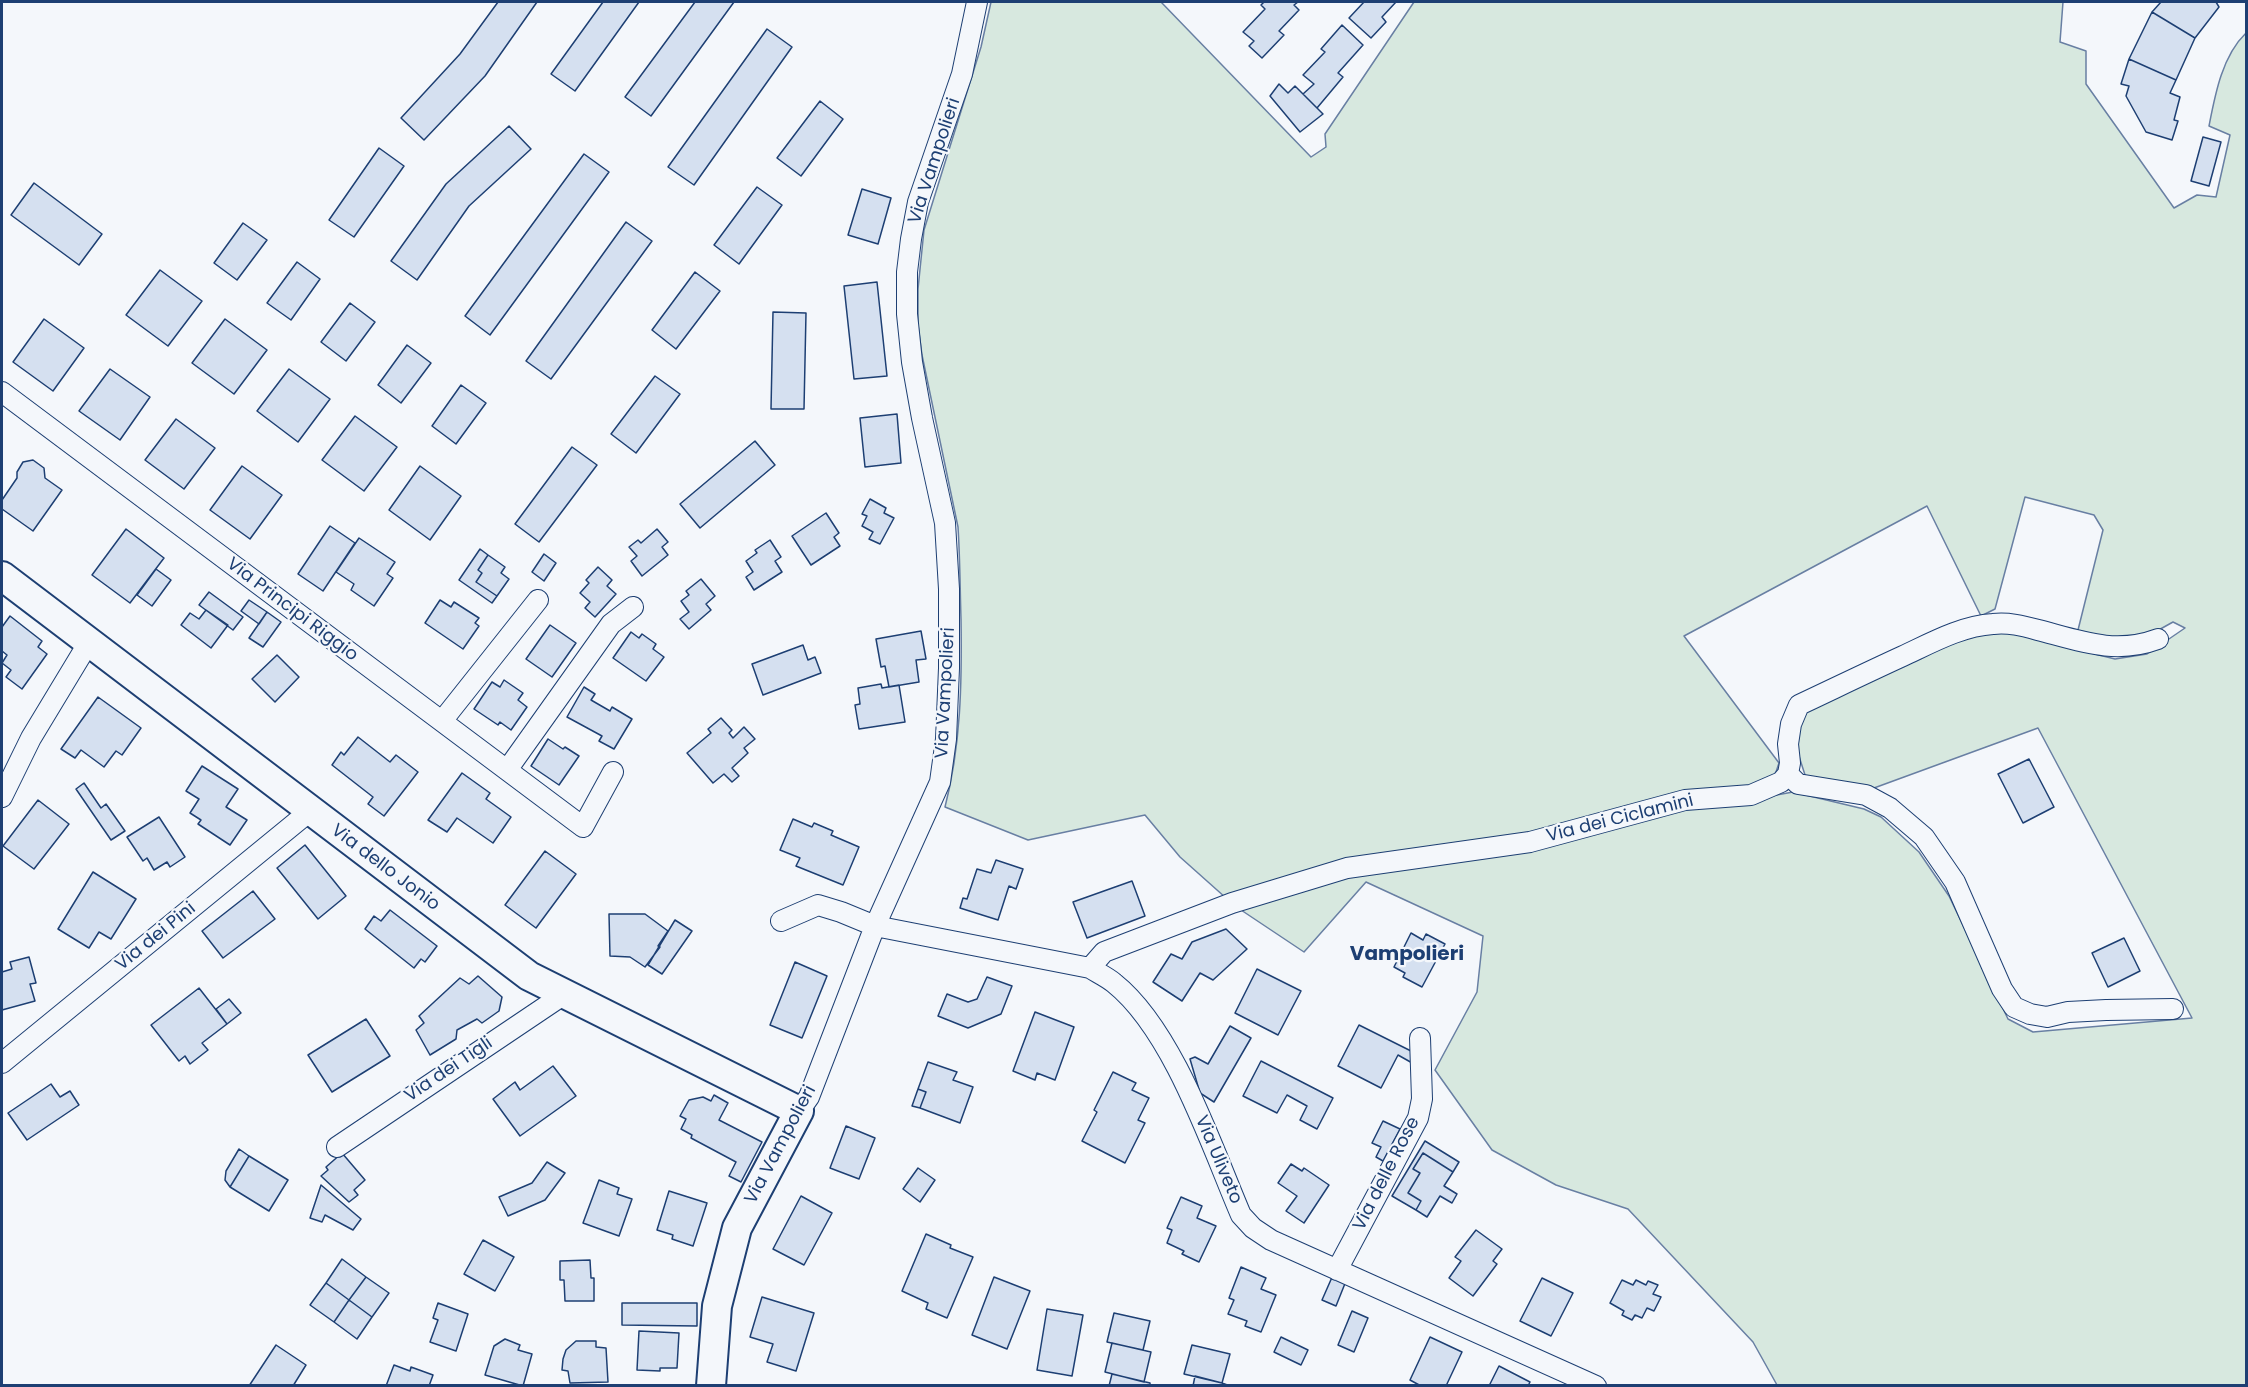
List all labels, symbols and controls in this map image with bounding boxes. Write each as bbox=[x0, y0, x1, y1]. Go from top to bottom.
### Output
street label: Via Vampolieri bbox=[904, 95, 966, 227]
street label: Via Principi Riggio bbox=[222, 554, 362, 666]
street label: Via Vampolieri bbox=[932, 627, 960, 759]
street label: Via dei Ciclamini bbox=[1544, 790, 1696, 848]
street label: Via dello Jonio bbox=[326, 820, 444, 916]
street label: Via dei Pini bbox=[112, 898, 200, 976]
district label: Vampolieri bbox=[1350, 943, 1464, 967]
street label: Via dei Tigli bbox=[401, 1033, 497, 1107]
street label: Via Vampolieri bbox=[741, 1082, 821, 1208]
street label: Via Uliveto bbox=[1190, 1113, 1246, 1207]
street label: Via delle Rose bbox=[1349, 1114, 1425, 1234]

